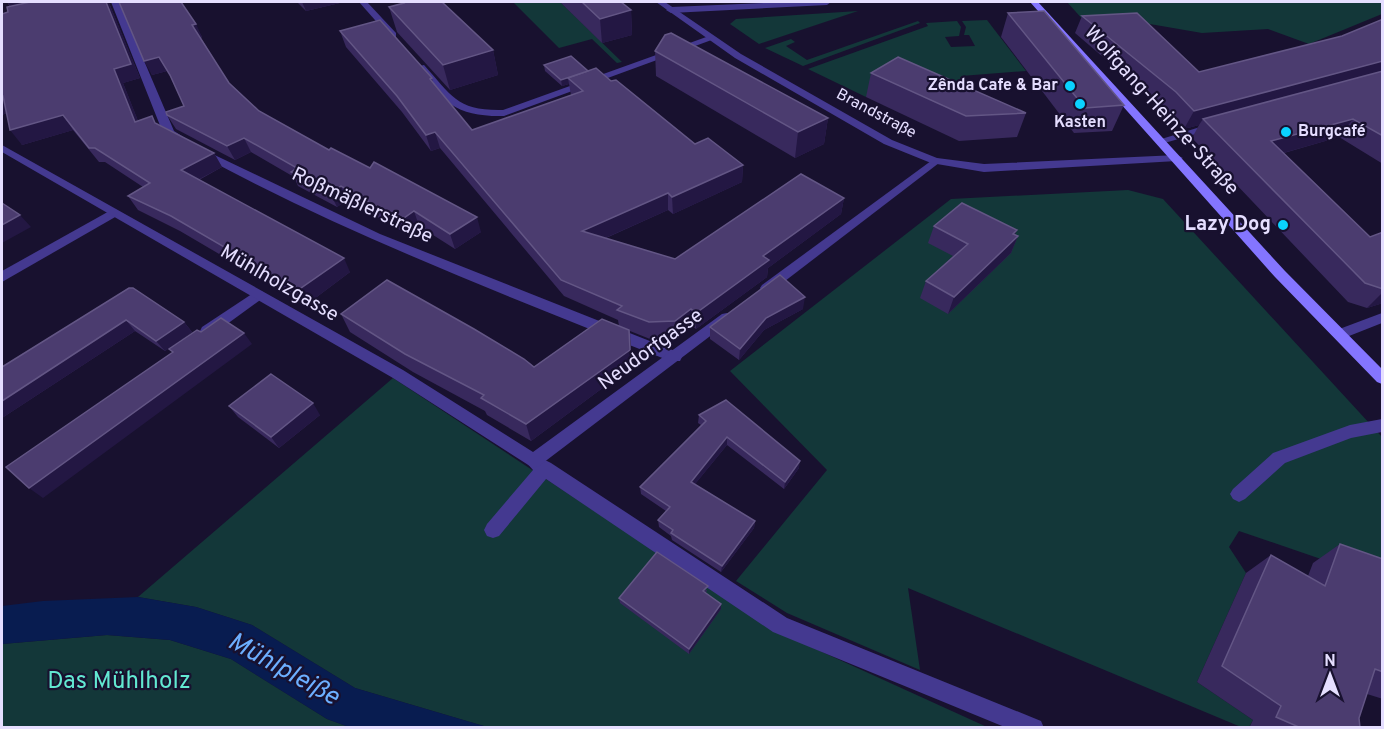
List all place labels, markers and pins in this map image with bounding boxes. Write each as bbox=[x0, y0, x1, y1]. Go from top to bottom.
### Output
place label: Zênda Cafe & Bar bbox=[928, 76, 1058, 96]
marker: Zênda Cafe & Bar bbox=[1063, 79, 1077, 93]
marker: Kasten bbox=[1073, 97, 1087, 111]
place label: Kasten bbox=[1054, 113, 1106, 133]
place label: Burgcafé bbox=[1298, 122, 1366, 142]
marker: Burgcafé bbox=[1279, 125, 1293, 139]
place label: Lazy Dog bbox=[1185, 212, 1271, 238]
marker: Lazy Dog bbox=[1276, 218, 1290, 232]

